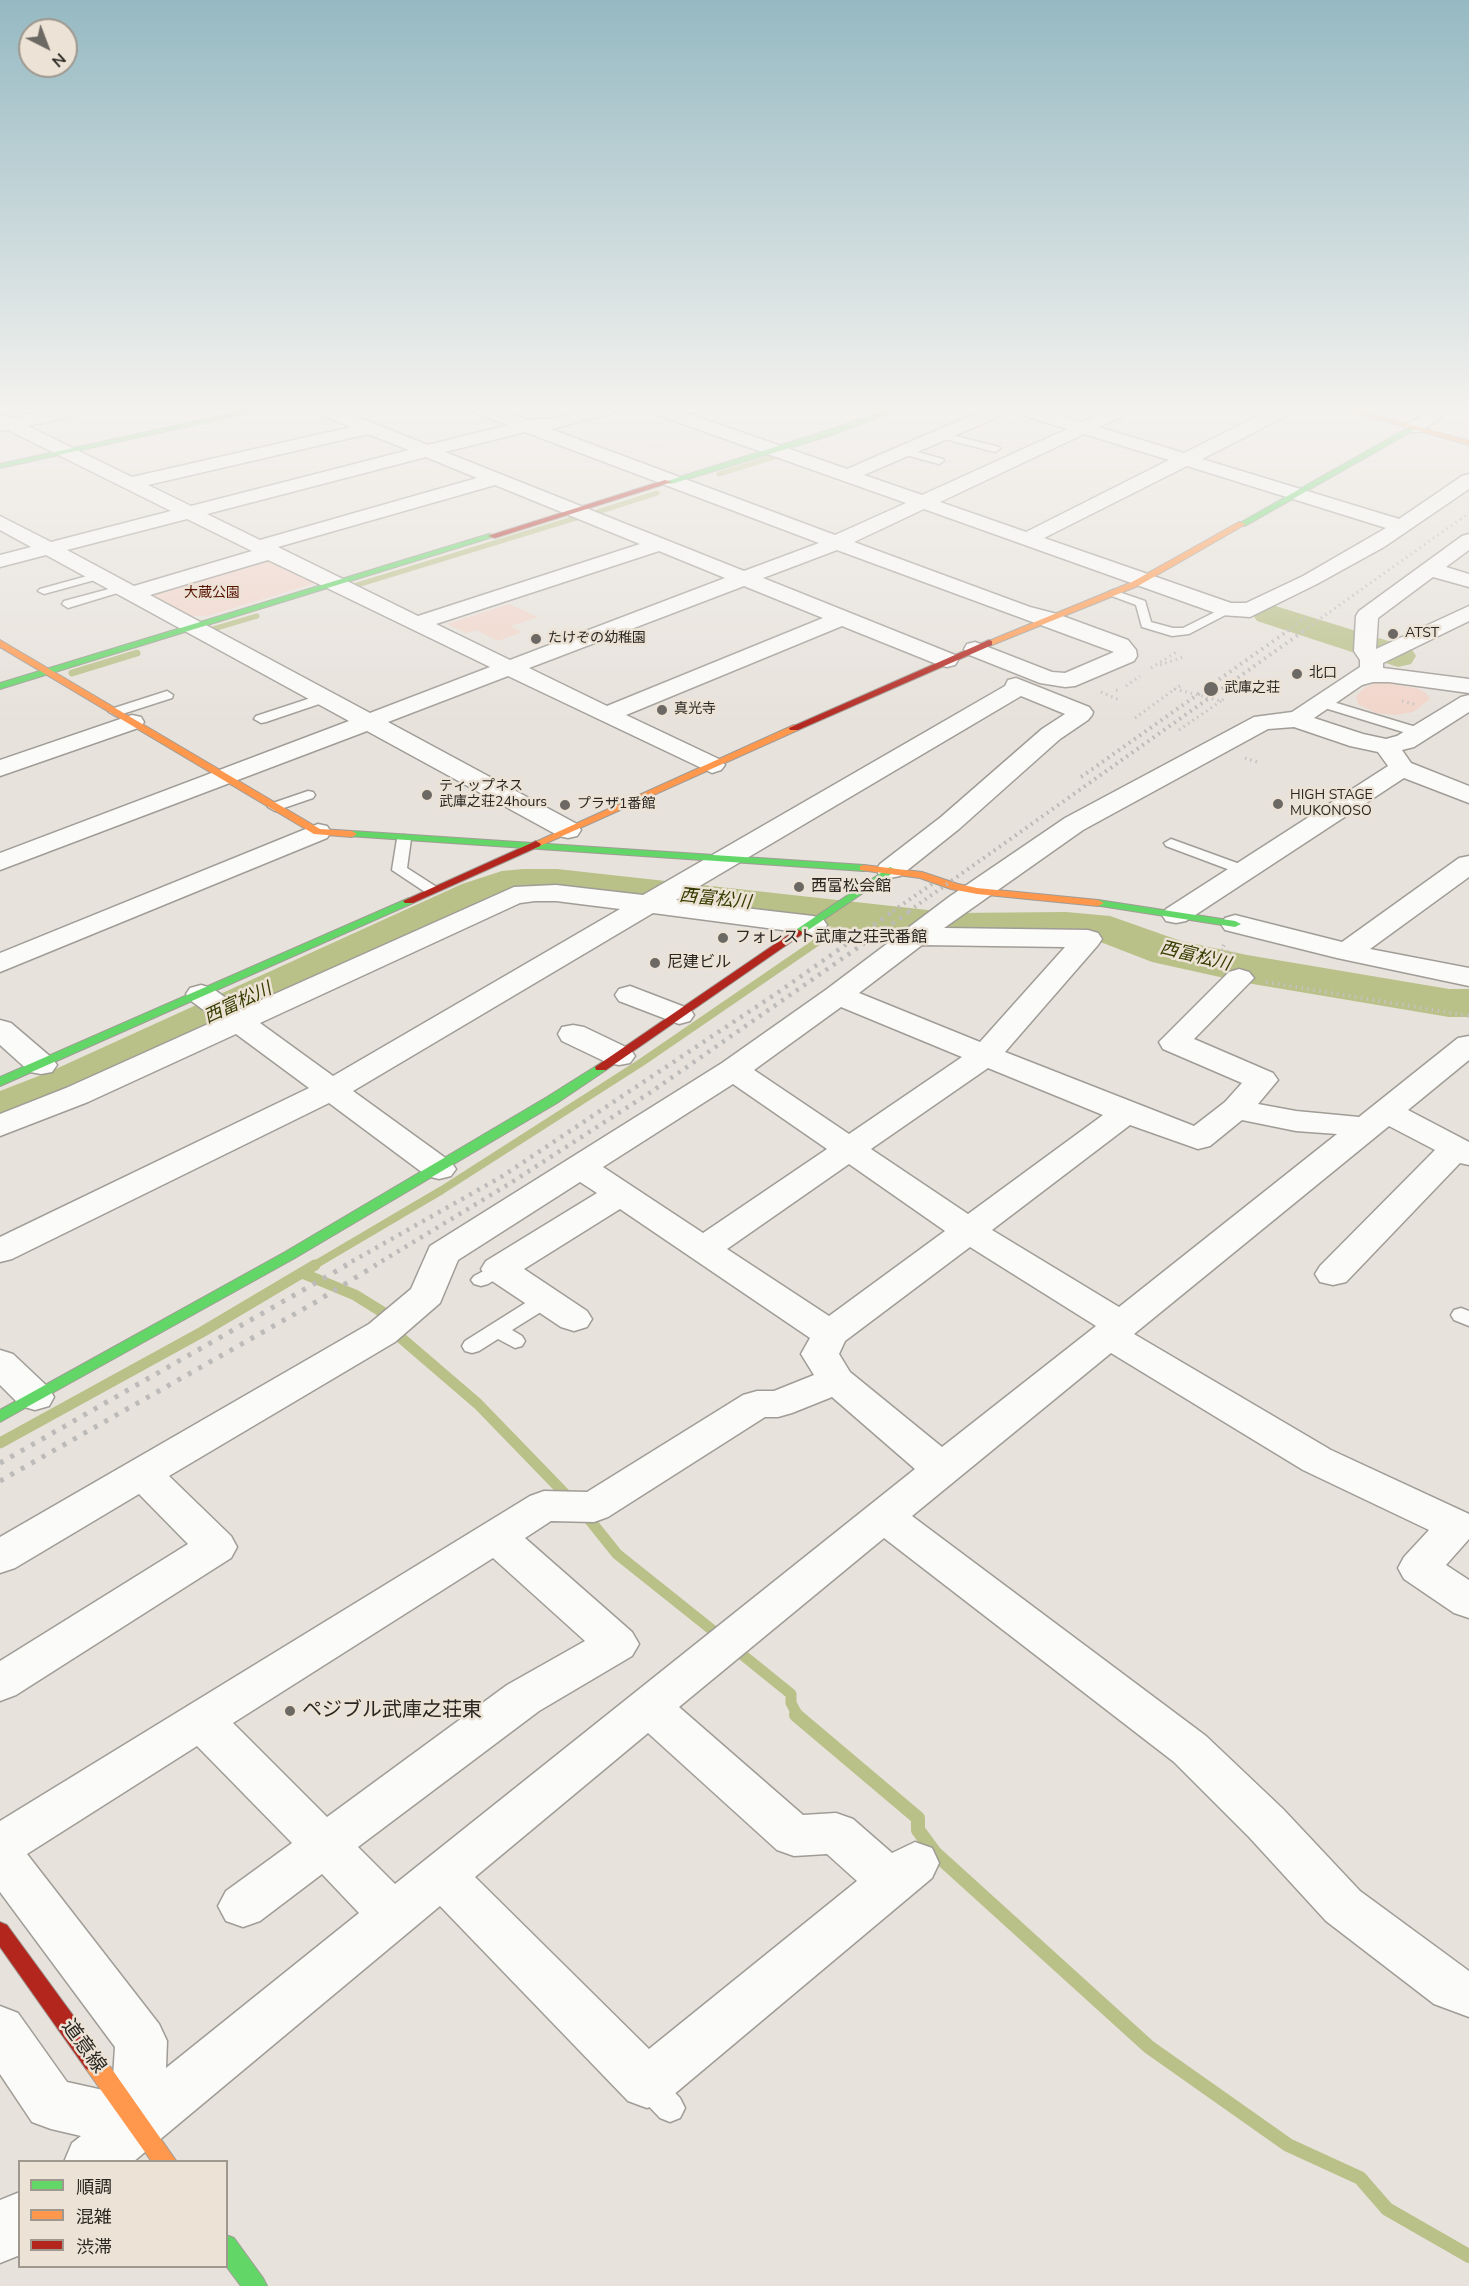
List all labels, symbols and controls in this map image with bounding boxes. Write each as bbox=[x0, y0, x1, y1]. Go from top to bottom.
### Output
north arrow bbox=[18, 18, 78, 78]
text: N bbox=[47, 48, 71, 72]
park label: 大蔵公園 bbox=[184, 586, 240, 602]
place label: ATST bbox=[1405, 626, 1439, 642]
marker: ATST bbox=[1386, 627, 1400, 641]
place label: たけぞの幼稚園 bbox=[548, 631, 646, 647]
marker: たけぞの幼稚園 bbox=[529, 632, 543, 646]
place label: 北口 bbox=[1309, 666, 1337, 682]
marker: 北口 bbox=[1290, 667, 1304, 681]
marker: 武庫之荘 bbox=[1202, 680, 1220, 698]
place label: 武庫之荘 bbox=[1224, 681, 1280, 697]
place label: 真光寺 bbox=[674, 702, 716, 718]
marker: 真光寺 bbox=[655, 703, 669, 717]
place label: ティップネス 武庫之荘24hours bbox=[439, 779, 547, 812]
marker: ティップネス 武庫之荘24hours bbox=[420, 788, 434, 802]
place label: HIGH STAGE MUKONOSO bbox=[1290, 788, 1373, 820]
place label: プラザ1番館 bbox=[577, 797, 655, 813]
marker: HIGH STAGE MUKONOSO bbox=[1271, 797, 1285, 811]
marker: プラザ1番館 bbox=[558, 798, 572, 812]
place label: 西富松会館 bbox=[811, 877, 891, 897]
marker: 西富松会館 bbox=[792, 880, 806, 894]
water label: 西富松川 bbox=[678, 885, 752, 915]
place label: フォレスト武庫之荘弐番館 bbox=[735, 928, 927, 948]
marker: フォレスト武庫之荘弐番館 bbox=[716, 931, 730, 945]
water label: 西富松川 bbox=[1157, 938, 1233, 976]
place label: 尼建ビル bbox=[667, 953, 731, 973]
marker: 尼建ビル bbox=[648, 956, 662, 970]
water label: 西富松川 bbox=[201, 979, 275, 1029]
place label: ペジブル武庫之荘東 bbox=[302, 1699, 482, 1723]
marker: ペジブル武庫之荘東 bbox=[283, 1704, 297, 1718]
street label: 道意線 bbox=[56, 2016, 110, 2078]
legend bbox=[18, 2160, 228, 2268]
text: 順調 bbox=[76, 2175, 112, 2199]
text: 混雑 bbox=[76, 2205, 112, 2229]
text: 渋滞 bbox=[76, 2235, 112, 2259]

